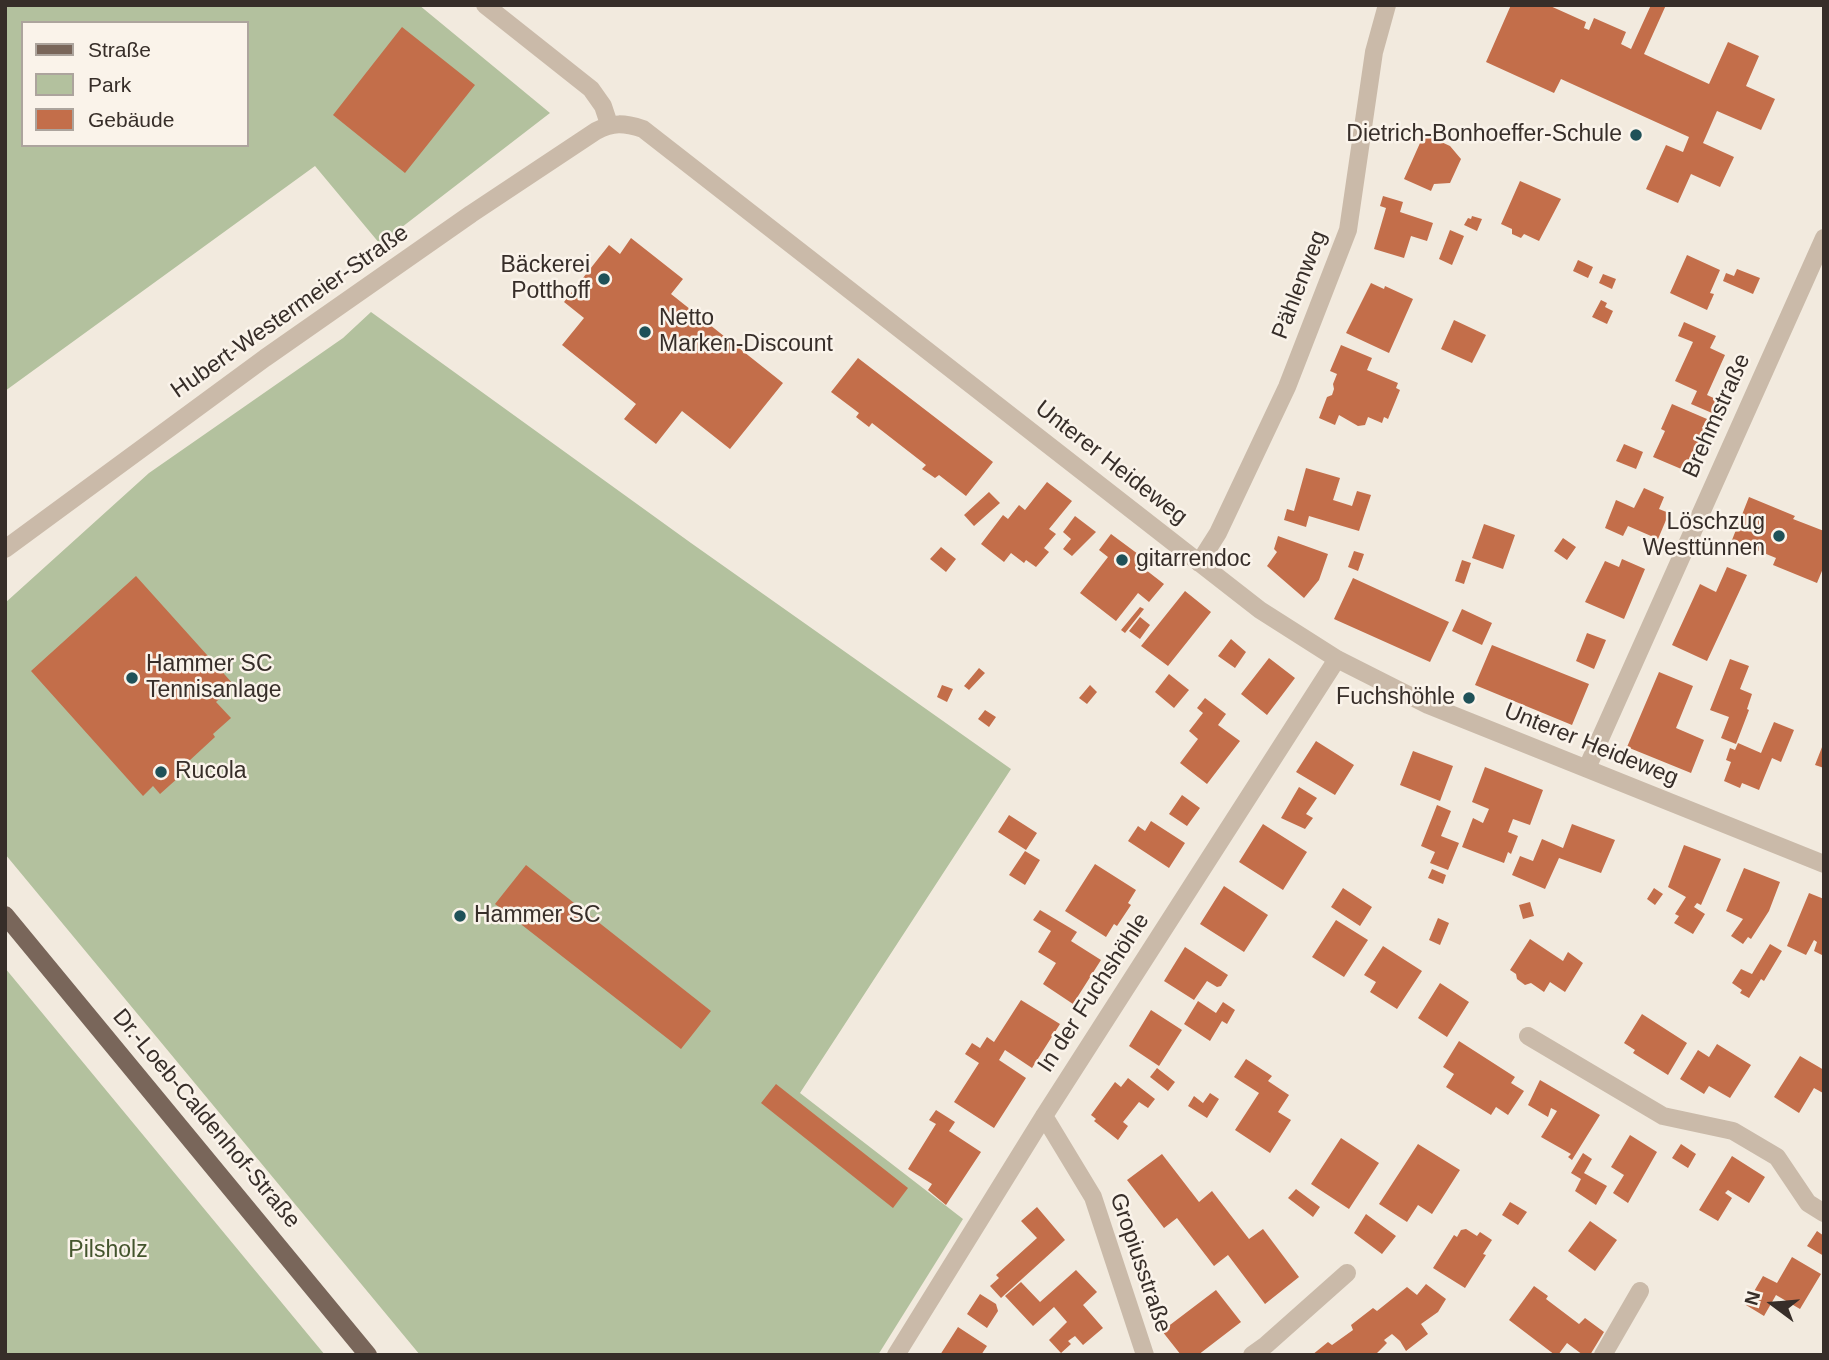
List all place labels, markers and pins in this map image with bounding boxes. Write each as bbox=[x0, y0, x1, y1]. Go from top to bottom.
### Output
place label: Dietrich-Bonhoeffer-Schule bbox=[1346, 121, 1622, 149]
marker: Dietrich-Bonhoeffer-Schule bbox=[1628, 127, 1644, 143]
place label: Bäckerei Potthoff bbox=[501, 252, 590, 306]
marker: Bäckerei Potthoff bbox=[596, 271, 612, 287]
place label: Netto Marken-Discount bbox=[659, 305, 833, 359]
marker: Netto Marken-Discount bbox=[637, 324, 653, 340]
place label: Löschzug Westtünnen bbox=[1643, 509, 1765, 563]
marker: Löschzug Westtünnen bbox=[1771, 528, 1787, 544]
place label: gitarrendoc bbox=[1136, 546, 1251, 574]
marker: gitarrendoc bbox=[1114, 552, 1130, 568]
place label: Hammer SC Tennisanlage bbox=[146, 651, 282, 705]
marker: Hammer SC Tennisanlage bbox=[124, 670, 140, 686]
place label: Fuchshöhle bbox=[1336, 684, 1455, 712]
marker: Fuchshöhle bbox=[1461, 690, 1477, 706]
place label: Rucola bbox=[175, 758, 247, 786]
marker: Rucola bbox=[153, 764, 169, 780]
place label: Hammer SC bbox=[474, 902, 601, 930]
marker: Hammer SC bbox=[452, 908, 468, 924]

